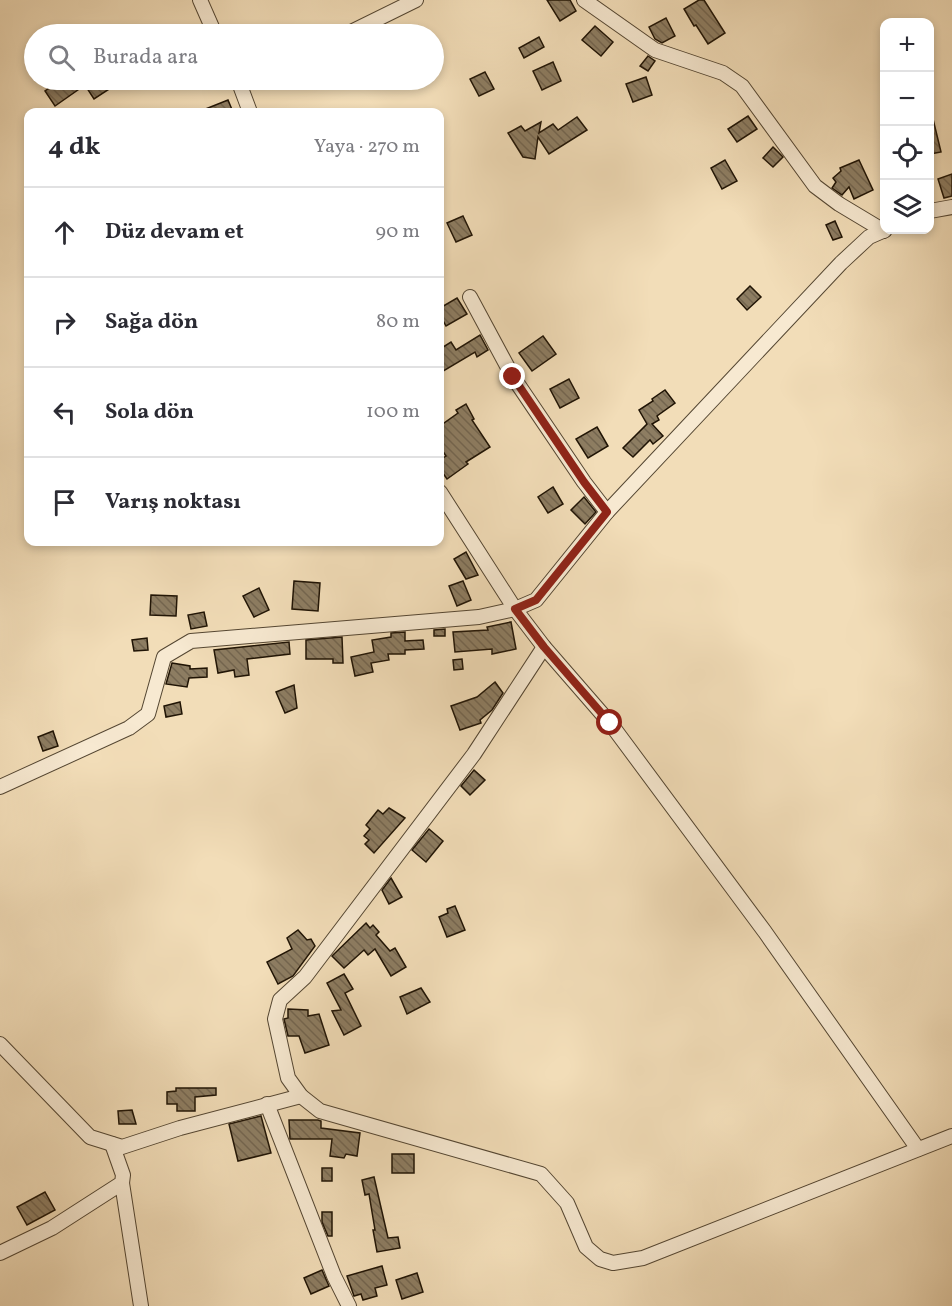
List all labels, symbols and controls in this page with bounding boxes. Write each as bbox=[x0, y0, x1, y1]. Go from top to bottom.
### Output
map controls bbox=[880, 18, 934, 234]
button: + bbox=[880, 18, 934, 72]
search box bbox=[24, 24, 444, 90]
icon: search bbox=[45, 41, 78, 74]
text: Burada ara bbox=[93, 42, 198, 73]
button: − bbox=[880, 72, 934, 126]
button: locate bbox=[880, 126, 934, 180]
text: 4 dk bbox=[48, 129, 101, 165]
text: Yaya · 270 m bbox=[314, 133, 420, 161]
button: layers bbox=[880, 180, 934, 234]
icon: ahead bbox=[48, 216, 81, 249]
text: Düz devam et bbox=[105, 217, 244, 248]
text: 90 m bbox=[376, 218, 420, 246]
icon: right bbox=[48, 306, 81, 339]
text: Sağa dön bbox=[105, 307, 198, 338]
text: 80 m bbox=[376, 308, 420, 336]
route end bbox=[499, 363, 525, 389]
icon: left bbox=[48, 396, 81, 429]
text: Sola dön bbox=[105, 397, 194, 428]
text: 100 m bbox=[366, 398, 420, 426]
icon: arrive bbox=[48, 486, 81, 519]
text: Varış noktası bbox=[105, 487, 241, 518]
route start bbox=[596, 709, 622, 735]

